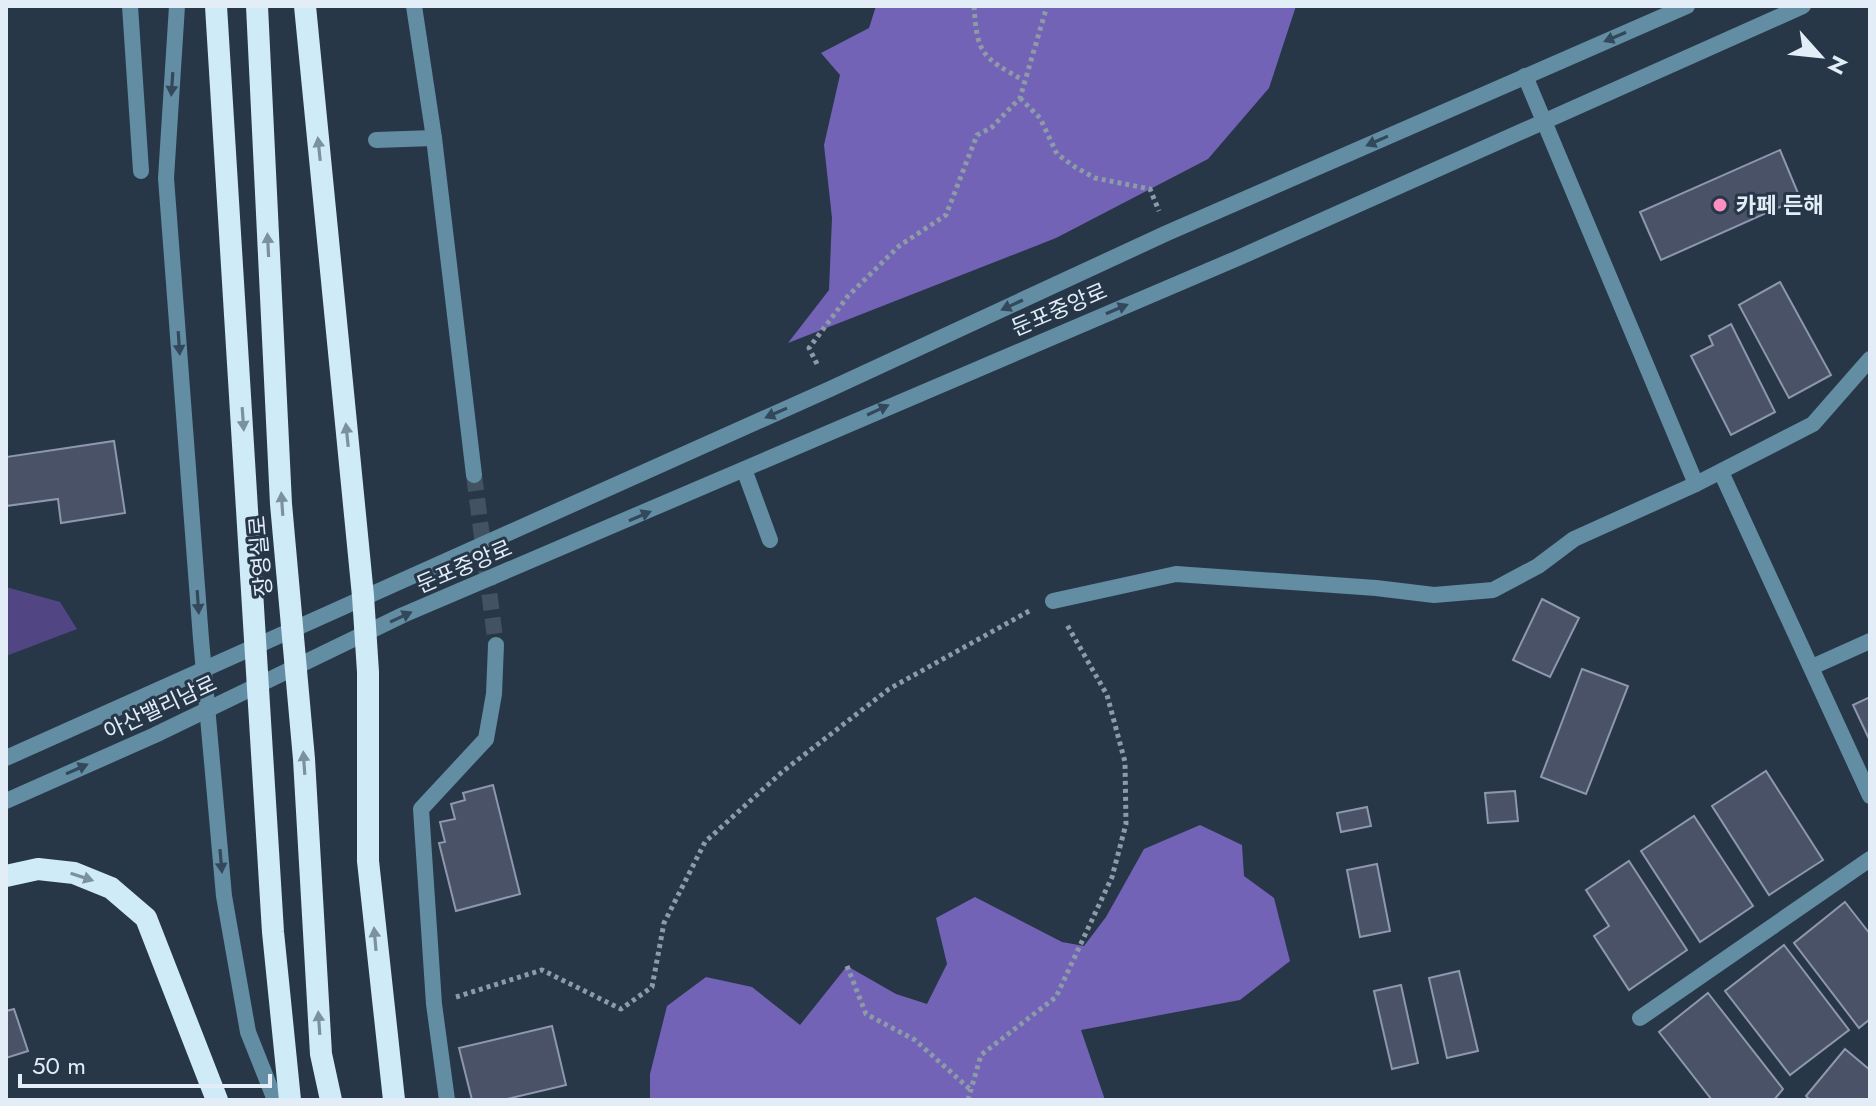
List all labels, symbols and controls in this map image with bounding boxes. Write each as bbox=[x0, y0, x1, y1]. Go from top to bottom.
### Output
north arrow bbox=[1780, 16, 1860, 96]
one-way arrow bbox=[1603, 30, 1627, 44]
text: N bbox=[1820, 50, 1856, 80]
one-way arrow bbox=[165, 72, 178, 97]
one-way arrow bbox=[1365, 135, 1389, 148]
one-way arrow bbox=[312, 136, 325, 161]
place label: 카페 든해 bbox=[1736, 189, 1824, 221]
marker: 카페 든해 bbox=[1711, 196, 1729, 214]
one-way arrow bbox=[262, 232, 275, 257]
street label: 둔포중앙로 bbox=[1006, 275, 1112, 343]
one-way arrow bbox=[1000, 298, 1024, 312]
one-way arrow bbox=[1105, 302, 1129, 315]
one-way arrow bbox=[173, 331, 186, 356]
one-way arrow bbox=[866, 403, 890, 417]
one-way arrow bbox=[237, 407, 250, 432]
one-way arrow bbox=[764, 407, 788, 420]
one-way arrow bbox=[341, 422, 354, 447]
one-way arrow bbox=[275, 491, 288, 516]
one-way arrow bbox=[628, 509, 652, 522]
street label: 장영실로 bbox=[241, 514, 279, 598]
street label: 둔포중앙로 bbox=[411, 532, 517, 600]
one-way arrow bbox=[192, 590, 205, 615]
one-way arrow bbox=[389, 610, 412, 623]
street label: 아산밸리남로 bbox=[98, 667, 222, 747]
one-way arrow bbox=[297, 750, 310, 775]
one-way arrow bbox=[66, 762, 89, 776]
one-way arrow bbox=[215, 849, 228, 874]
one-way arrow bbox=[70, 871, 94, 883]
one-way arrow bbox=[369, 926, 382, 951]
one-way arrow bbox=[312, 1010, 325, 1035]
scale bar bbox=[20, 1038, 270, 1088]
text: 50 m bbox=[32, 1048, 86, 1083]

